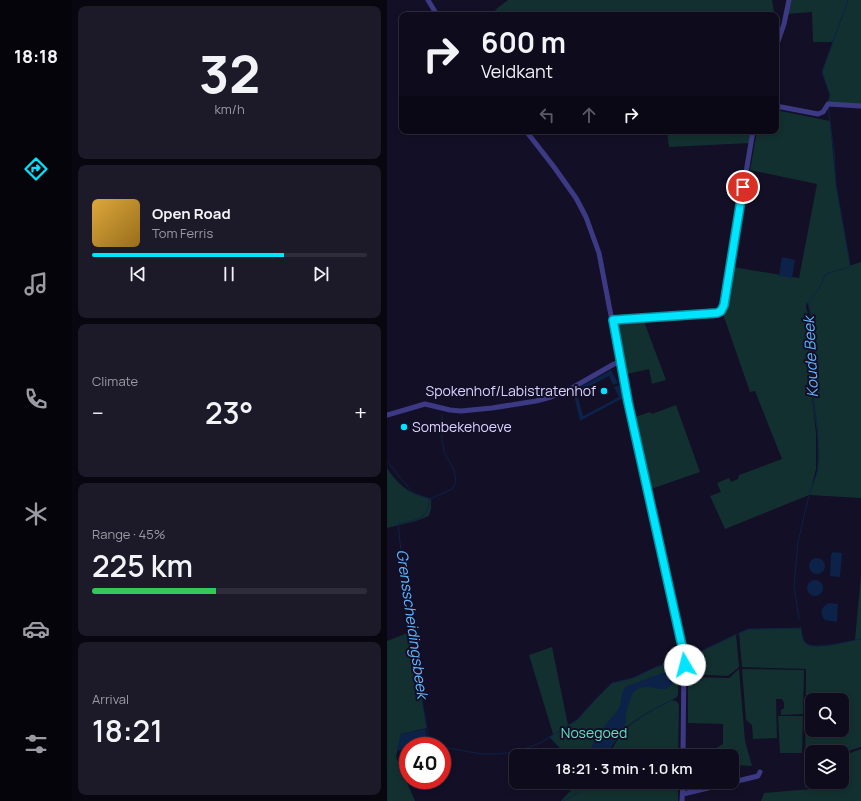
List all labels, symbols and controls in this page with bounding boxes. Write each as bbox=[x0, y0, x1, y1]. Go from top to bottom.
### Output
text: 600 m bbox=[481, 23, 566, 61]
icon: right bbox=[415, 28, 467, 80]
text: 32 bbox=[199, 38, 260, 109]
text: 18:18 bbox=[14, 44, 58, 68]
text: Veldkant bbox=[481, 59, 553, 83]
text: km/h bbox=[214, 100, 245, 118]
icon: left bbox=[536, 104, 558, 126]
icon: ahead bbox=[578, 104, 600, 126]
icon: right bbox=[620, 104, 642, 126]
icon: directions bbox=[22, 155, 50, 183]
pin bbox=[726, 170, 760, 204]
icon: arrive bbox=[732, 176, 754, 198]
text: Open Road bbox=[152, 203, 231, 224]
text: Tom Ferris bbox=[152, 224, 213, 242]
icon: previous bbox=[127, 263, 149, 285]
icon: pause bbox=[218, 263, 240, 285]
icon: next bbox=[310, 263, 332, 285]
icon: music bbox=[22, 270, 50, 298]
water label: Koude Beek bbox=[798, 314, 823, 398]
text: Climate bbox=[92, 372, 138, 390]
place label: Spokenhof/Labistratenhof bbox=[426, 381, 596, 400]
icon: phone bbox=[22, 385, 50, 413]
marker: Spokenhof/Labistratenhof bbox=[599, 386, 609, 396]
text: 23° bbox=[205, 392, 253, 433]
text: − bbox=[92, 398, 104, 428]
text: + bbox=[354, 398, 367, 428]
place label: Sombekehoeve bbox=[412, 417, 512, 436]
marker: Sombekehoeve bbox=[399, 422, 409, 432]
icon: climate bbox=[22, 500, 50, 528]
text: Range · 45% bbox=[92, 525, 165, 543]
text: 225 km bbox=[92, 545, 193, 586]
water label: Grensscheidingsbeek bbox=[392, 548, 434, 702]
icon: car bbox=[22, 615, 50, 643]
position arrow bbox=[664, 644, 706, 686]
text: Arrival bbox=[92, 690, 129, 708]
map controls bbox=[805, 693, 849, 789]
button: search bbox=[805, 693, 849, 737]
text: 18:21 bbox=[92, 710, 163, 751]
park label: Nosegoed bbox=[561, 723, 627, 742]
icon: filters bbox=[22, 730, 50, 758]
speed limit sign: 40 bbox=[399, 737, 451, 789]
button: layers bbox=[805, 745, 849, 789]
text: 18:21 · 3 min · 1.0 km bbox=[556, 758, 692, 779]

